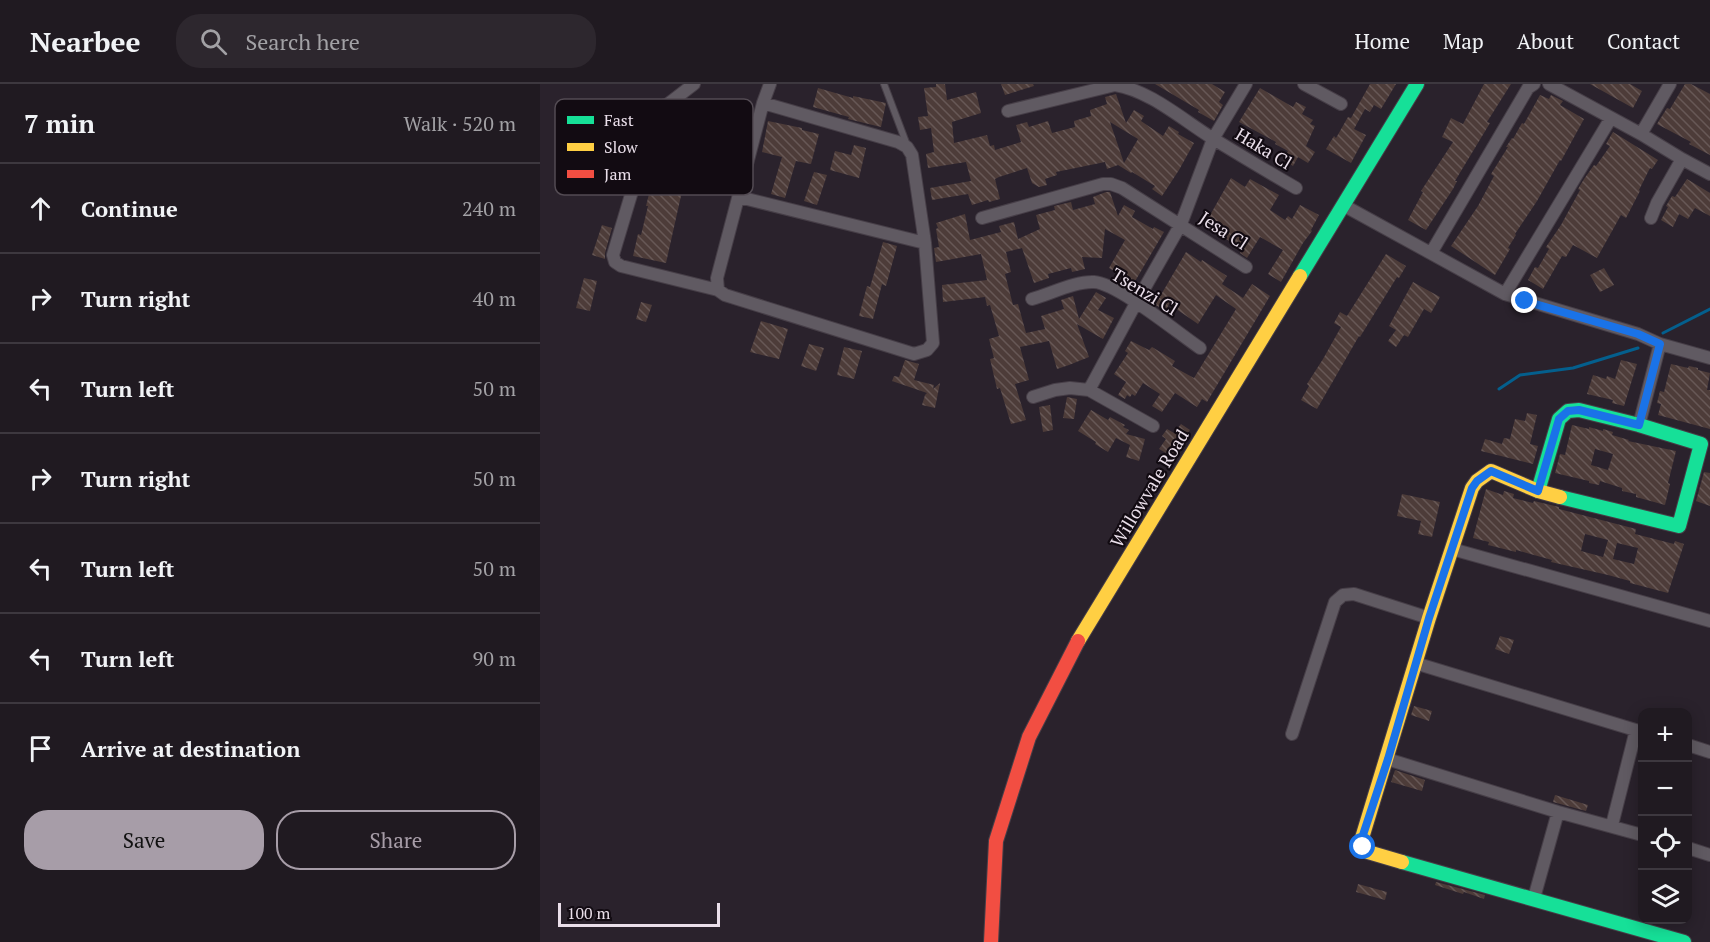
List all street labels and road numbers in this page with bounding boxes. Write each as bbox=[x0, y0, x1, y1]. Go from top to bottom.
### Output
street label: Haka Cl bbox=[1231, 122, 1297, 174]
street label: Jesa Cl bbox=[1195, 205, 1253, 255]
street label: Tsenzi Cl bbox=[1107, 262, 1183, 320]
street label: Willowvale Road bbox=[1104, 425, 1194, 551]

